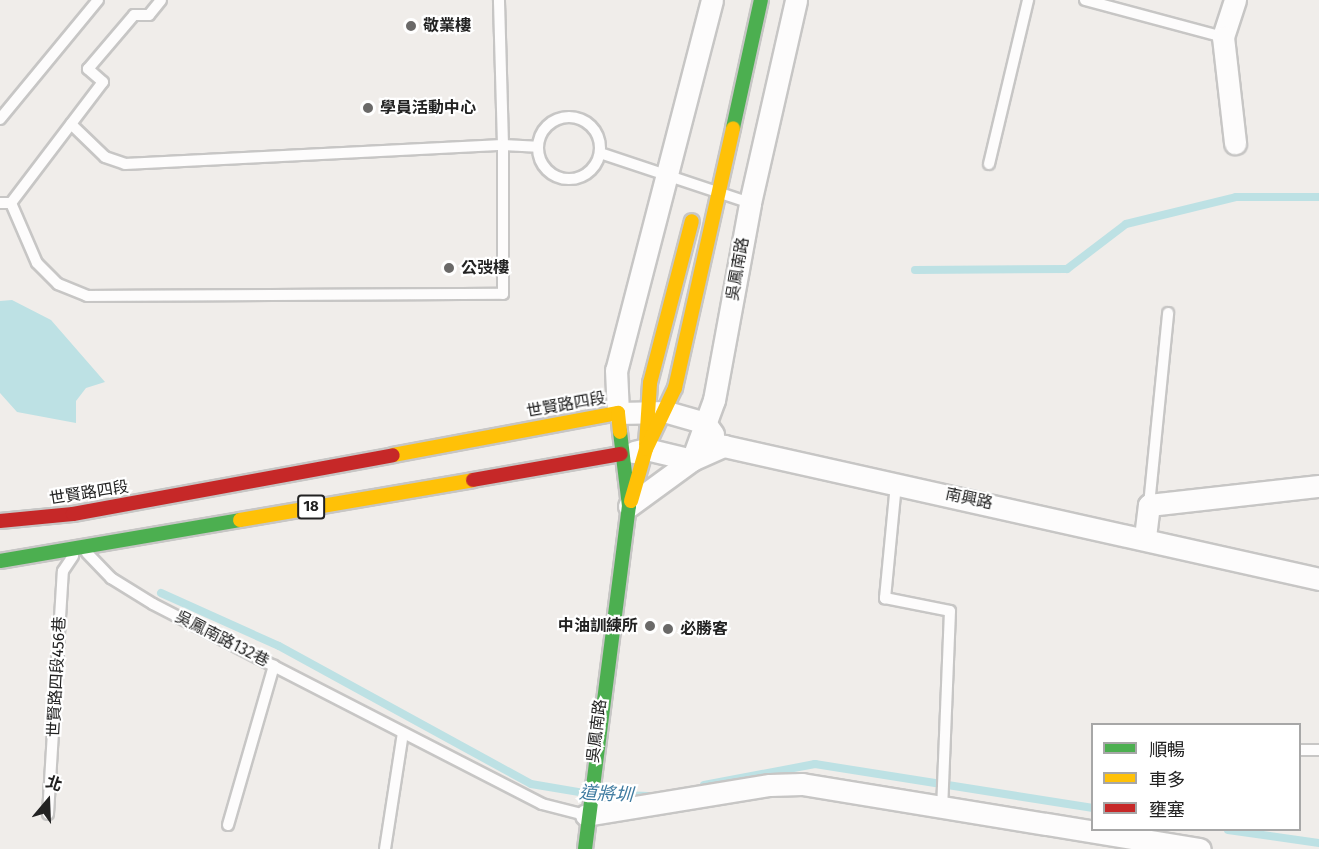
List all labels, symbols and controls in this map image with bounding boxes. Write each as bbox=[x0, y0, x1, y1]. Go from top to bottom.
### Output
place label: 敬業樓 bbox=[423, 16, 471, 36]
marker: 敬業樓 bbox=[404, 19, 418, 33]
place label: 學員活動中心 bbox=[380, 98, 476, 118]
marker: 學員活動中心 bbox=[361, 101, 375, 115]
street label: 吳鳳南路 bbox=[723, 236, 753, 302]
place label: 公弢樓 bbox=[461, 258, 509, 278]
marker: 公弢樓 bbox=[442, 261, 456, 275]
street label: 世賢路四段 bbox=[525, 389, 607, 421]
street label: 世賢路四段 bbox=[48, 477, 130, 509]
street label: 南興路 bbox=[944, 485, 994, 513]
road number: 18 bbox=[296, 495, 326, 519]
street label: 吳鳳南路132巷 bbox=[172, 607, 272, 671]
street label: 世賢路四段456巷 bbox=[44, 616, 70, 738]
place label: 中油訓練所 bbox=[558, 616, 638, 636]
marker: 中油訓練所 bbox=[643, 619, 657, 633]
place label: 必勝客 bbox=[680, 619, 728, 639]
marker: 必勝客 bbox=[661, 622, 675, 636]
street label: 吳鳳南路 bbox=[584, 698, 610, 764]
legend bbox=[1091, 723, 1301, 831]
text: 順暢 bbox=[1149, 739, 1185, 761]
text: 車多 bbox=[1149, 769, 1185, 791]
north arrow bbox=[18, 771, 78, 831]
text: 北 bbox=[43, 772, 65, 795]
water label: 道將圳 bbox=[578, 782, 634, 806]
text: 壅塞 bbox=[1149, 799, 1185, 821]

